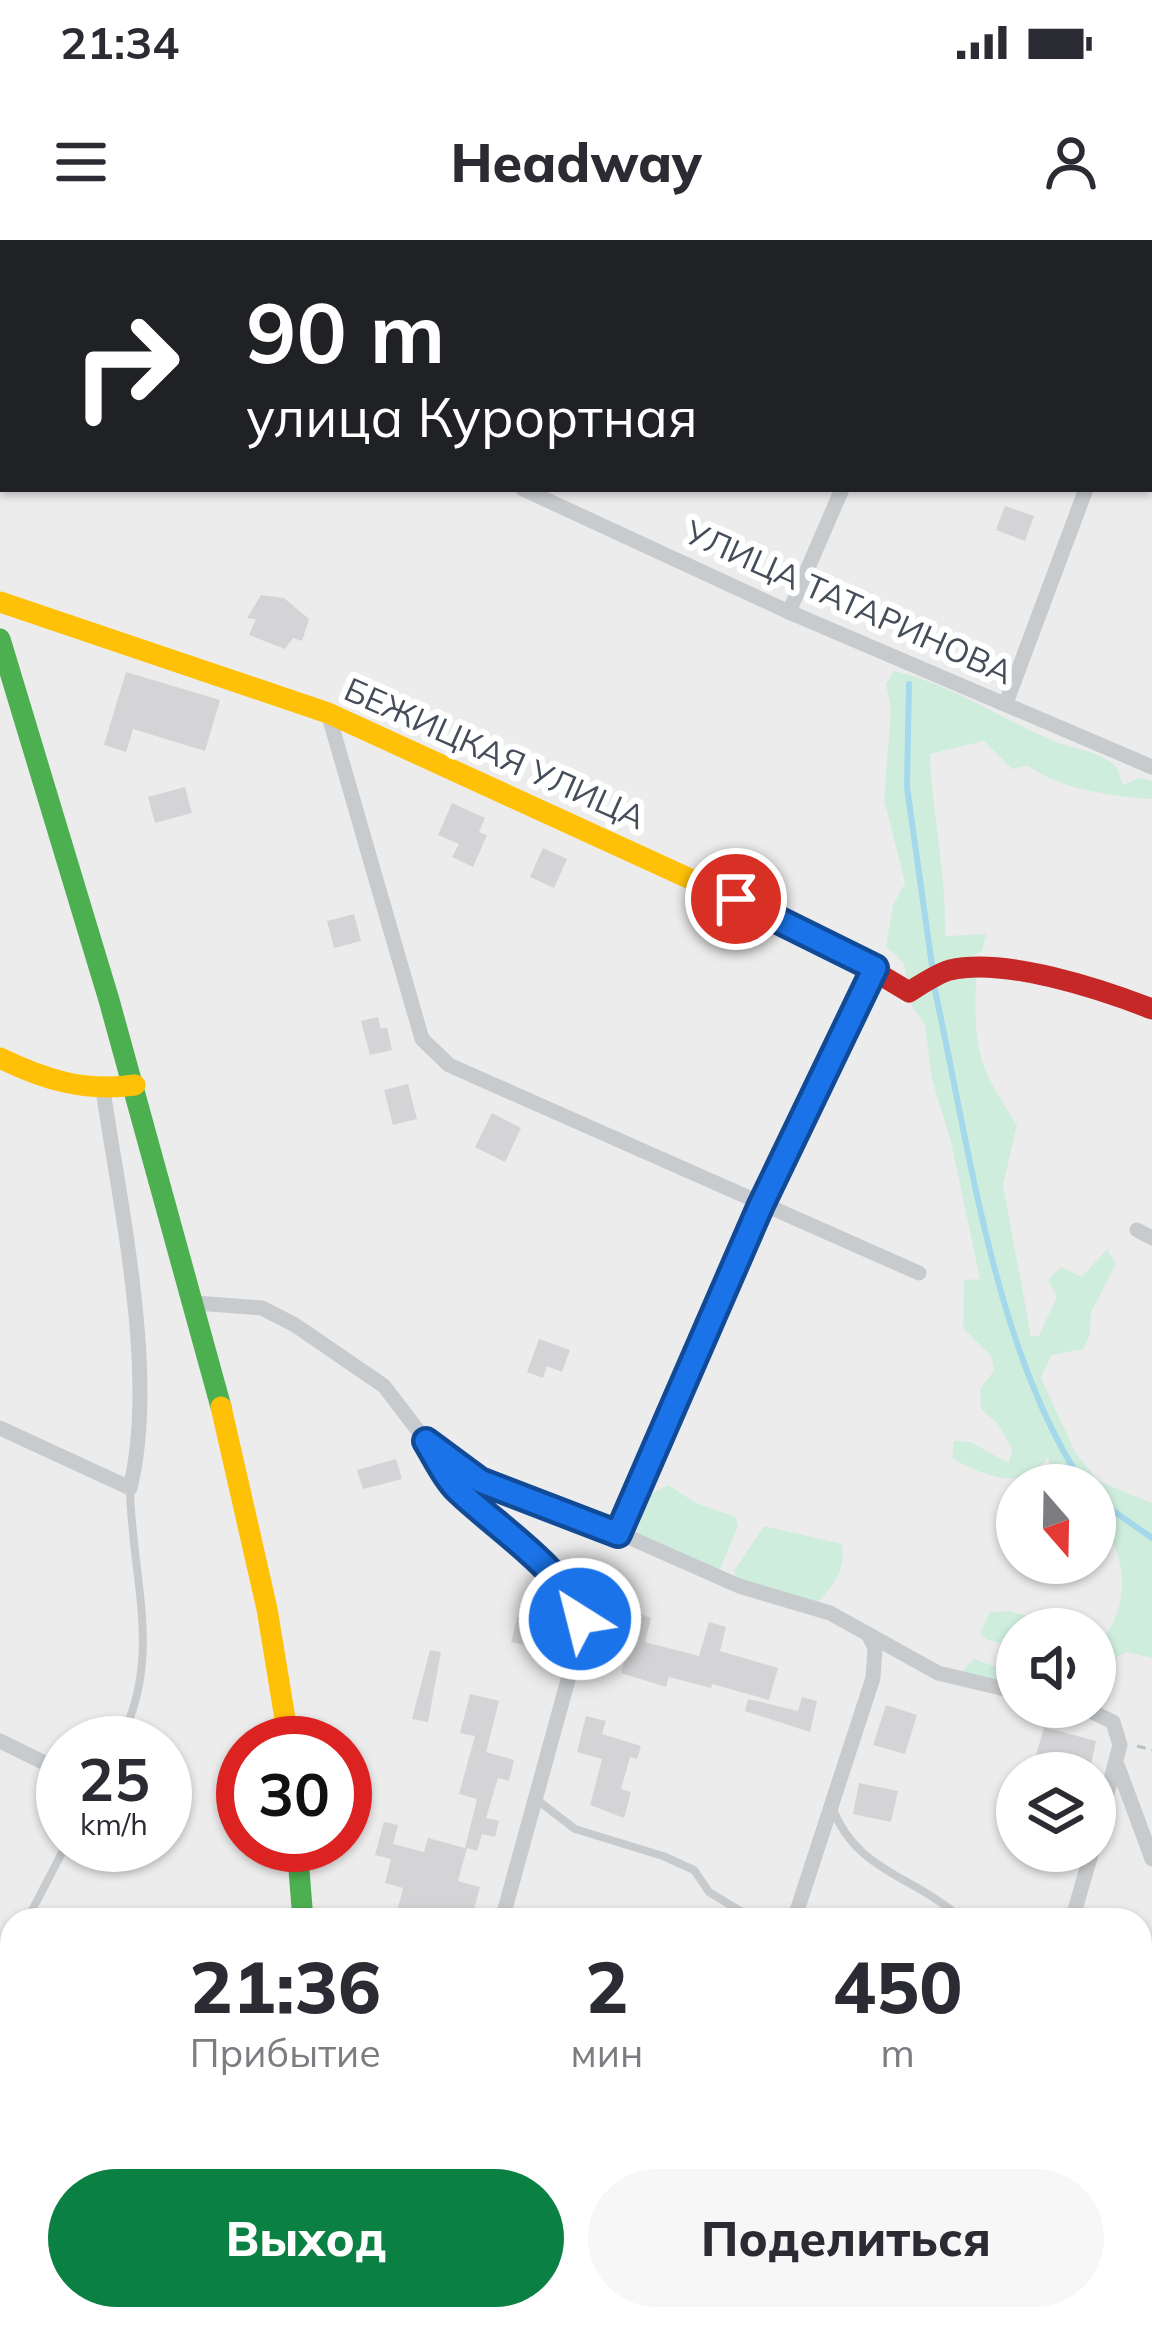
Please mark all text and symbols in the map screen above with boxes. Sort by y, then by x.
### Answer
text: 21:34 [60,14,179,70]
text: Headway [450,128,702,196]
icon: menu [48,129,114,195]
icon: person [1038,129,1104,195]
text: 90 m [246,279,445,384]
icon: right [48,288,204,444]
text: улица Курортная [246,383,698,451]
street label: УЛИЦА ТАТАРИНОВА [678,510,1019,692]
street label: БЕЖИЦКАЯ УЛИЦА [338,668,652,837]
pin [685,848,787,950]
icon: arrive [703,866,769,932]
north arrow [996,1464,1116,1584]
map controls [996,1464,1116,1872]
position arrow [517,1556,643,1682]
button: sound [996,1608,1116,1728]
speed limit sign: 30 [216,1716,372,1872]
text: 25 [78,1741,150,1816]
button: layers [996,1752,1116,1872]
text: km/h [80,1805,148,1843]
text: 21:36 [190,1941,381,2031]
text: 2 [585,1941,629,2031]
text: 450 [833,1941,962,2031]
text: Прибытие [190,2028,381,2077]
text: мин [571,2028,643,2077]
text: m [881,2028,915,2077]
button: Выход [48,2169,564,2307]
button: Поделиться [588,2169,1104,2307]

